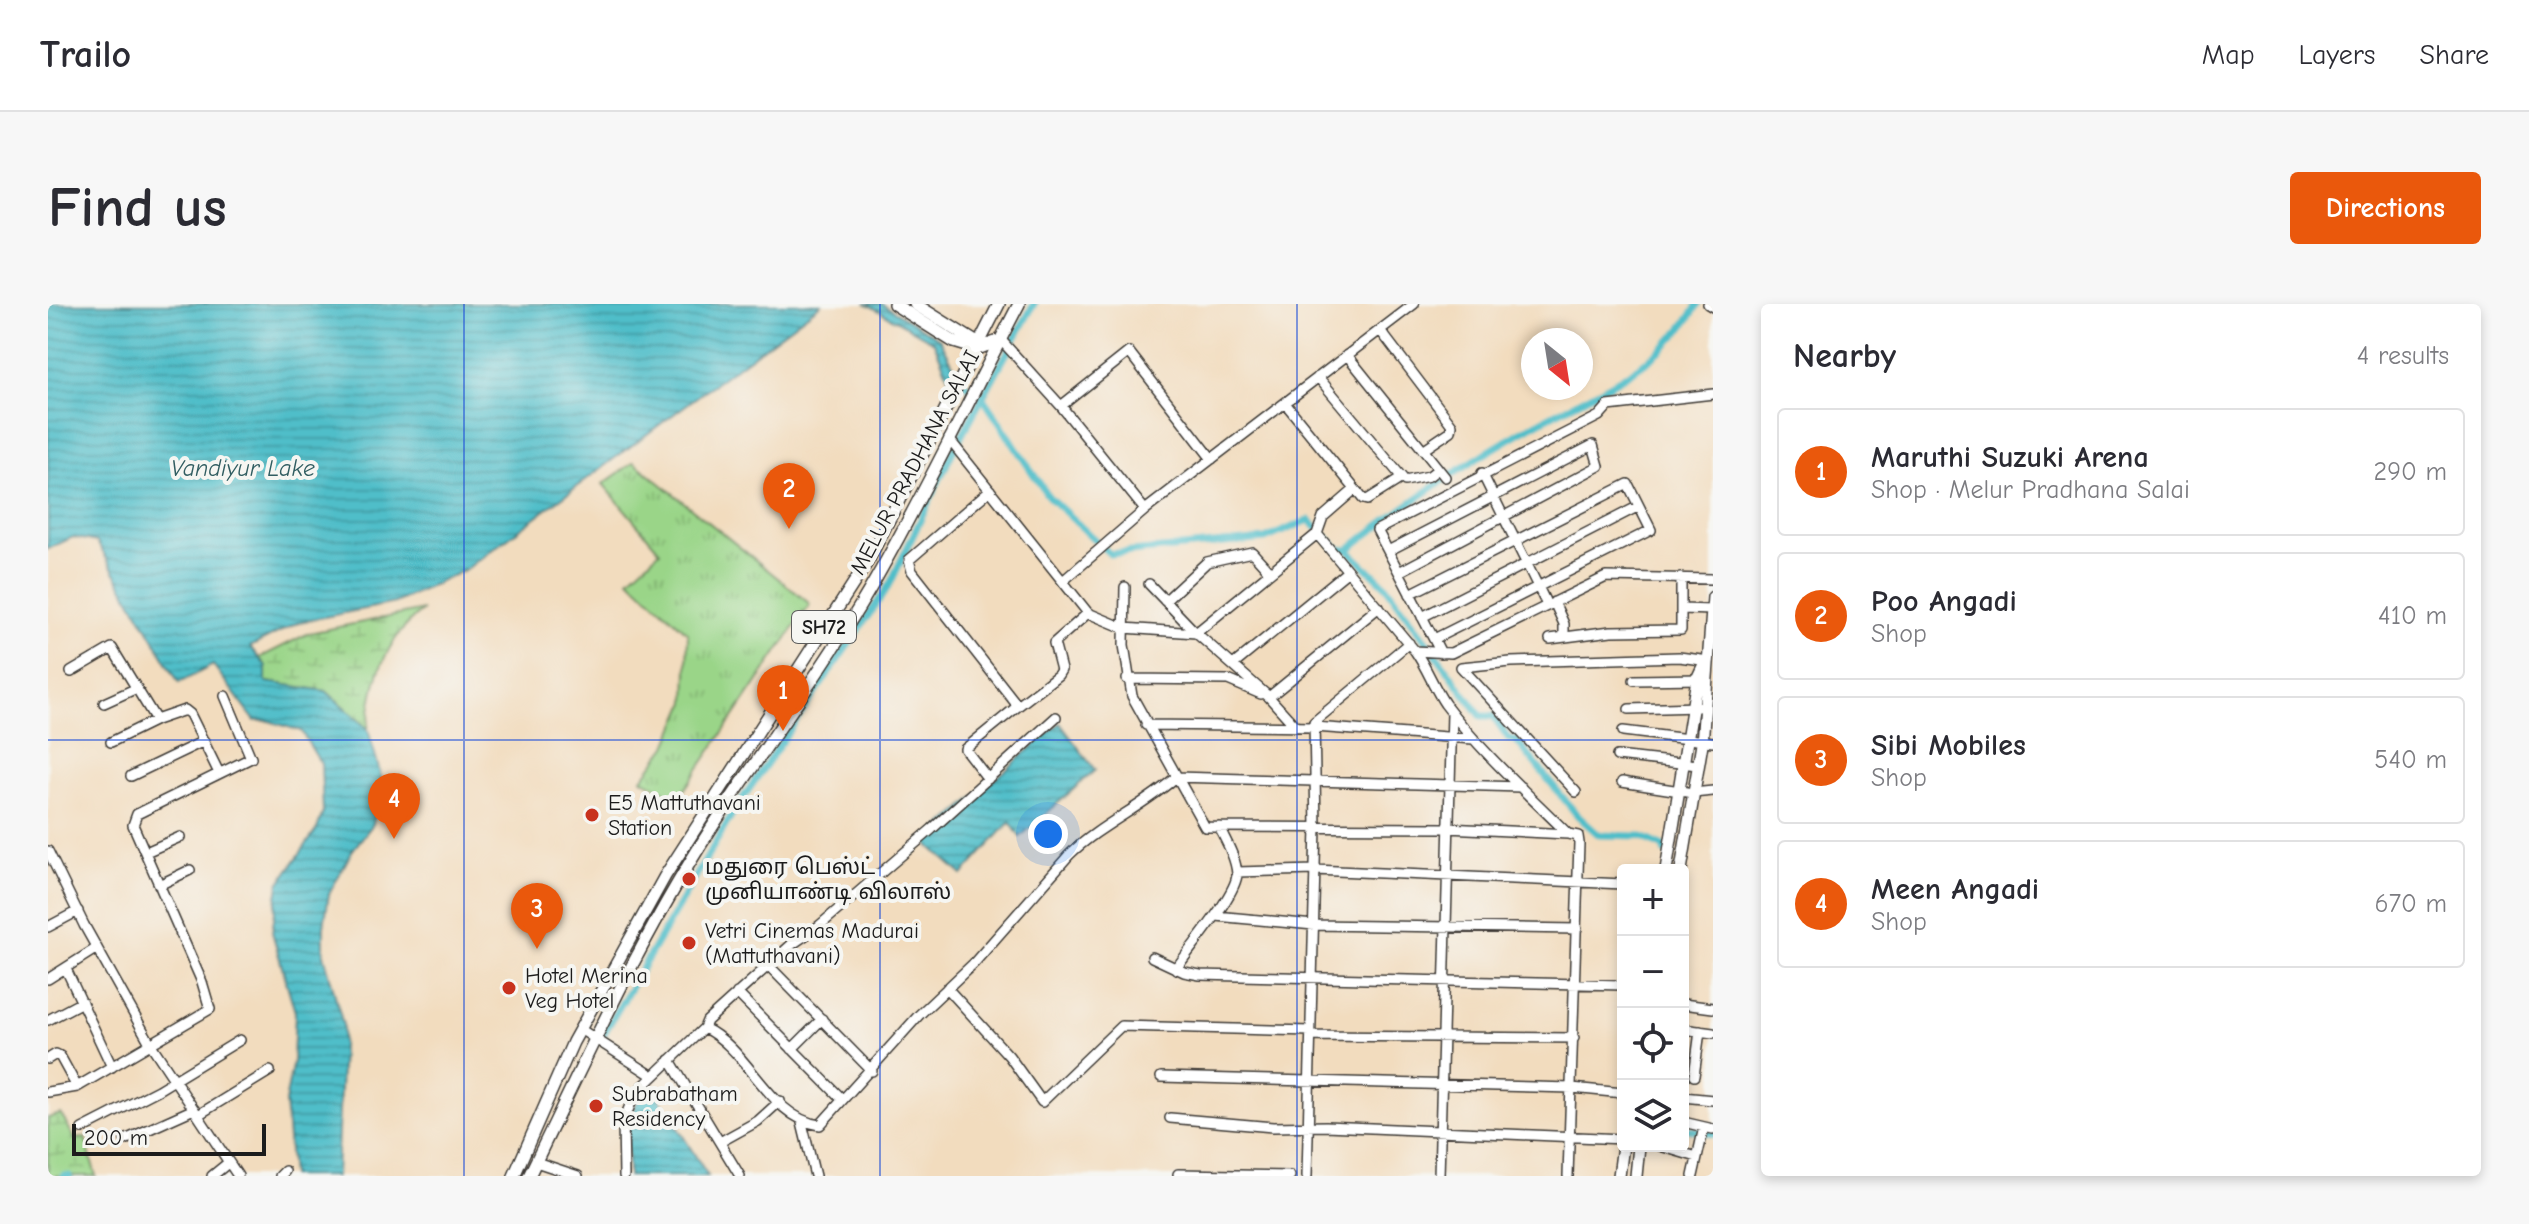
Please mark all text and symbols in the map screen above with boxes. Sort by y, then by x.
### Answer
text: Trailo [40,33,131,77]
text: Map [2202,39,2255,71]
text: Layers [2299,39,2375,71]
text: Share [2419,39,2489,71]
button: Directions [2290,172,2481,244]
text: Find us [48,176,227,240]
north arrow [1521,328,1593,400]
text: Nearby [1793,336,1896,376]
text: 4 results [2357,341,2449,371]
street label: MELUR PRADHANA SALAI [845,346,985,579]
text: Maruthi Suzuki Arena [1871,440,2149,475]
water label: Vandiyur Lake [171,454,315,482]
text: 1 [1816,457,1826,487]
text: 290 m [2374,457,2447,487]
pin: 2 [763,463,815,529]
text: Shop · Melur Pradhana Salai [1871,475,2190,505]
text: Poo Angadi [1871,584,2017,619]
text: 2 [1815,601,1827,631]
text: 410 m [2378,601,2447,631]
road number: SH72 [792,611,856,643]
text: Shop [1871,619,1927,649]
pin: 1 [757,665,809,731]
text: Sibi Mobiles [1871,728,2026,763]
text: 3 [1815,745,1827,775]
text: 540 m [2374,745,2447,775]
text: Shop [1871,763,1927,793]
pin: 4 [368,773,420,839]
place label: E5 Mattuthavani Station [608,790,761,841]
marker: E5 Mattuthavani Station [583,806,601,824]
your location [1028,814,1068,854]
place label: மதுரை பெஸ்ட் முனியாண்டி விலாஸ் [705,854,951,906]
map controls [1617,864,1689,1152]
button: + [1617,864,1689,936]
marker: மதுரை பெஸ்ட் முனியாண்டி விலாஸ் [680,870,698,888]
text: Meen Angadi [1871,872,2039,907]
pin: 3 [511,883,563,949]
text: 4 [1815,889,1827,919]
text: 670 m [2375,889,2447,919]
text: Shop [1871,907,1927,937]
place label: Vetri Cinemas Madurai (Mattuthavani) [705,918,919,969]
marker: Vetri Cinemas Madurai (Mattuthavani) [680,934,698,952]
button: − [1617,936,1689,1008]
place label: Hotel Merina Veg Hotel [525,963,648,1014]
marker: Hotel Merina Veg Hotel [500,979,518,997]
button: locate [1617,1008,1689,1080]
button: layers [1617,1080,1689,1152]
place label: Subrabatham Residency [612,1081,738,1132]
marker: Subrabatham Residency [587,1097,605,1115]
scale bar [72,1120,266,1156]
text: 200 m [84,1125,148,1151]

